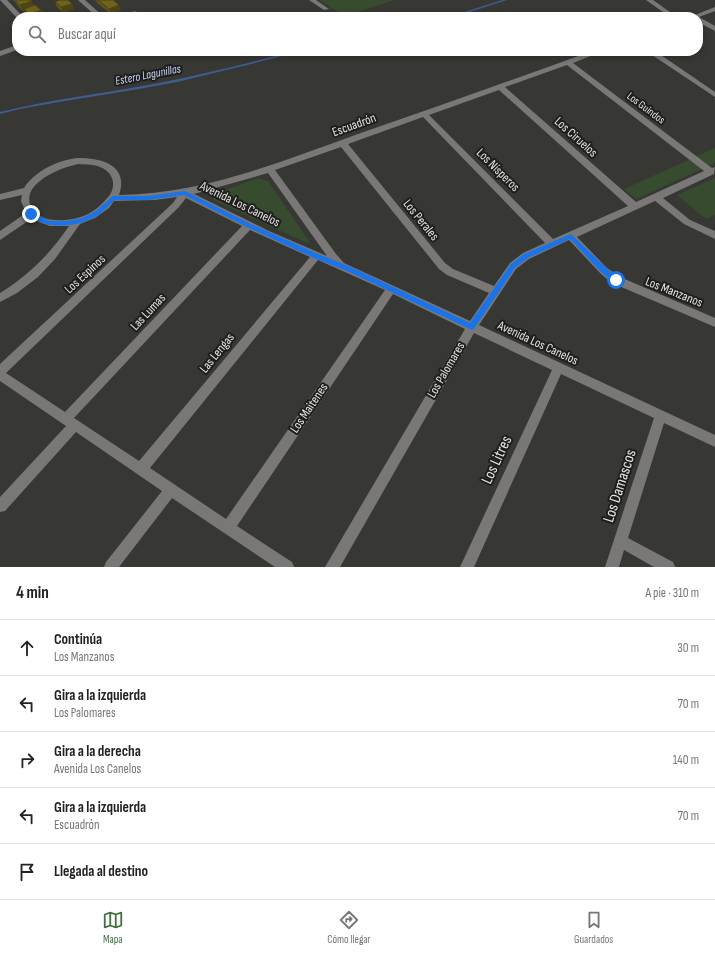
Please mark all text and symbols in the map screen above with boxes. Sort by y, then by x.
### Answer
search box [12,12,703,56]
icon: search [26,23,48,45]
text: Buscar aquí [58,25,116,44]
water label: Estero Lagunillas [114,61,183,89]
street label: Los Guindos [624,90,668,127]
street label: Escuadrón [330,110,378,140]
street label: Los Ciruelos [551,114,601,161]
street label: Los Nísperos [473,145,523,195]
street label: Avenida Los Canelos [196,177,283,230]
street label: Los Perales [400,196,443,244]
route end [22,205,40,223]
street label: Los Espinos [61,251,109,297]
route start [607,271,625,289]
street label: Los Manzanos [643,273,705,311]
street label: Las Lumas [127,290,169,334]
street label: Avenida Los Canelos [494,317,581,369]
street label: Las Lengas [196,330,238,376]
street label: Los Palomares [424,339,469,401]
street label: Los Maitenes [287,380,332,436]
street label: Los Litres [478,433,516,487]
street label: Los Damascos [599,447,641,525]
text: 4 min [16,583,49,603]
text: A pie · 310 m [645,585,699,601]
text: Continúa [54,630,102,649]
icon: ahead [16,637,38,659]
text: 30 m [677,640,699,656]
text: Los Manzanos [54,649,114,665]
text: Gira a la izquierda [54,686,146,705]
icon: left [16,693,38,715]
text: 70 m [678,696,699,712]
text: Los Palomares [54,705,116,721]
text: Gira a la derecha [54,742,141,761]
icon: right [16,749,38,771]
text: 140 m [673,752,699,768]
text: Avenida Los Canelos [54,761,141,777]
text: Gira a la izquierda [54,798,146,817]
icon: left [16,805,38,827]
text: 70 m [678,808,699,824]
text: Escuadrón [54,817,100,833]
icon: arrive [16,861,38,883]
text: Llegada al destino [54,862,148,881]
tab: Mapa [102,909,124,946]
tab: Cómo llegar [327,909,371,946]
tab: Guardados [574,909,613,946]

